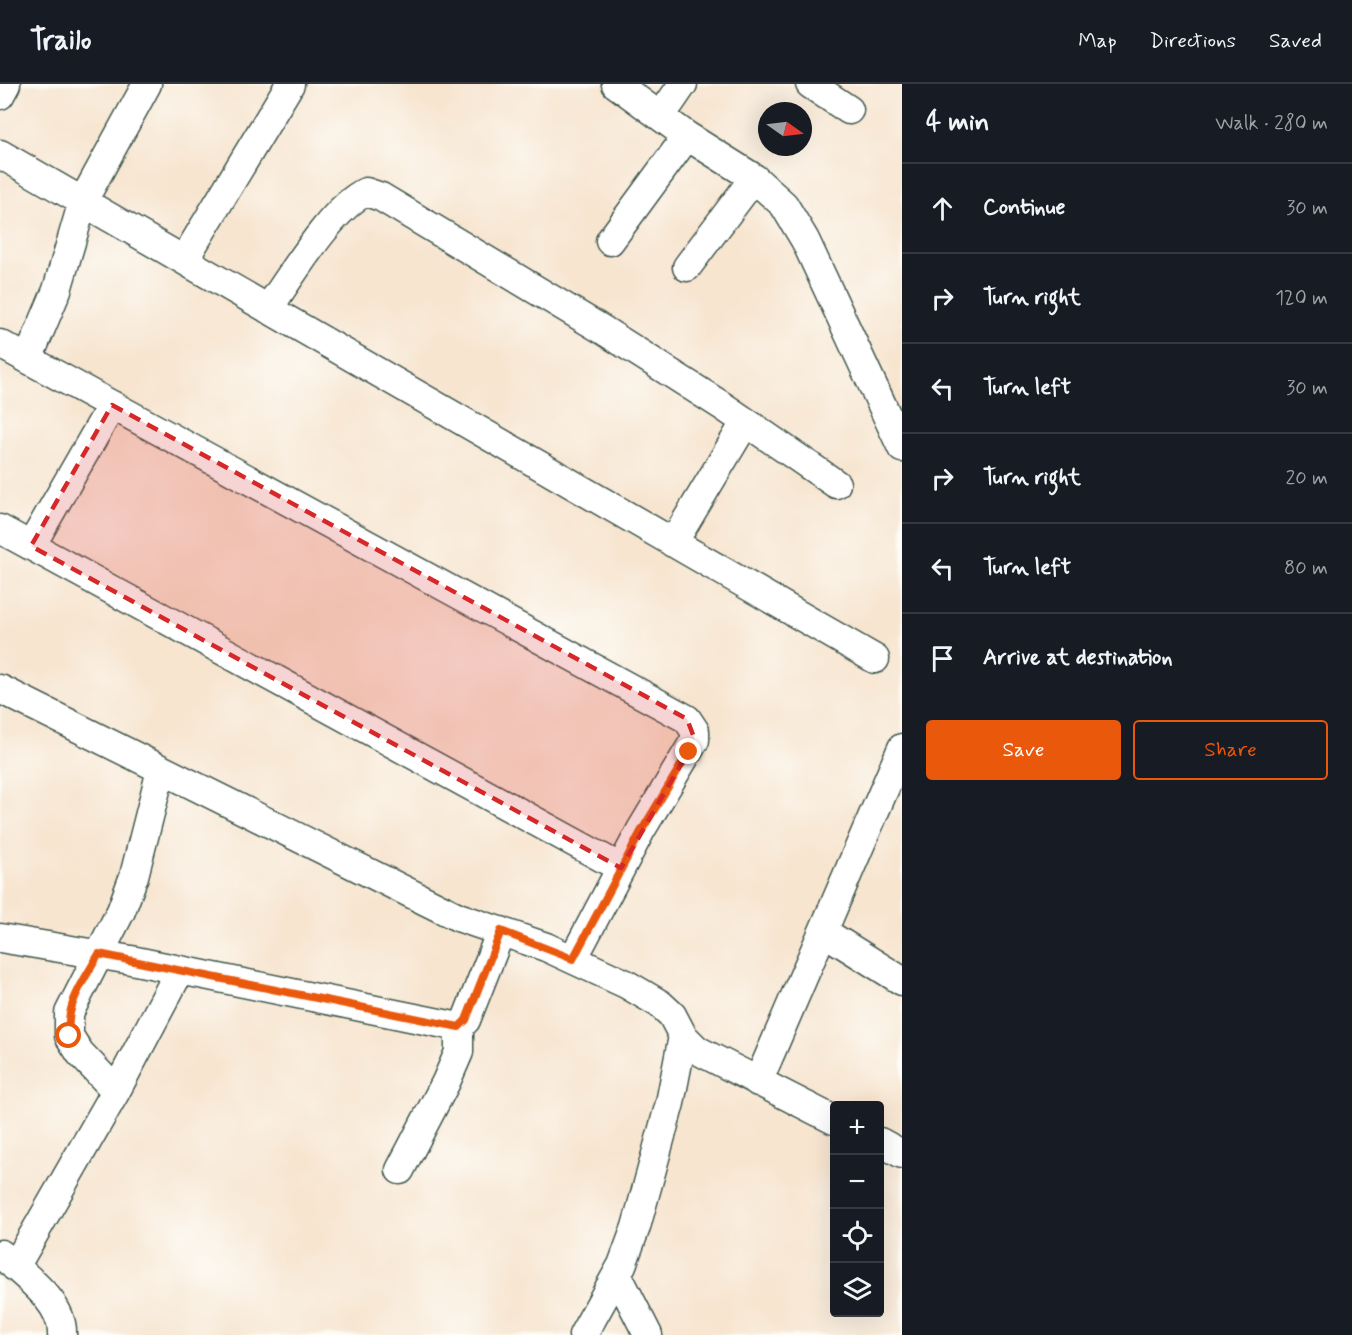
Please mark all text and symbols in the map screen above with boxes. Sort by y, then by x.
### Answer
text: Trailo [30,23,91,60]
text: Map [1078,27,1117,55]
text: Directions [1150,27,1236,55]
text: Saved [1269,27,1322,55]
north arrow [758,102,812,156]
text: 4 min [926,106,989,140]
text: Walk · 280 m [1215,110,1328,137]
icon: ahead [926,192,959,225]
text: Continue [983,194,1065,222]
text: 30 m [1286,195,1328,222]
icon: right [926,282,959,315]
text: Turn right [983,284,1081,312]
text: 120 m [1275,285,1328,312]
icon: left [926,372,959,405]
text: Turn left [983,374,1071,402]
text: 30 m [1286,375,1328,402]
icon: right [926,462,959,495]
text: Turn right [983,464,1081,492]
text: 20 m [1285,465,1328,492]
icon: left [926,552,959,585]
text: Turn left [983,554,1071,582]
text: 80 m [1284,555,1328,582]
icon: arrive [926,642,959,675]
text: Arrive at destination [983,644,1173,672]
button: Save [926,720,1121,780]
button: Share [1133,720,1328,780]
route end [675,738,701,764]
route start [55,1022,81,1048]
map controls [830,1101,884,1317]
button: + [830,1101,884,1155]
button: − [830,1155,884,1209]
button: locate [830,1209,884,1263]
button: layers [830,1263,884,1317]

